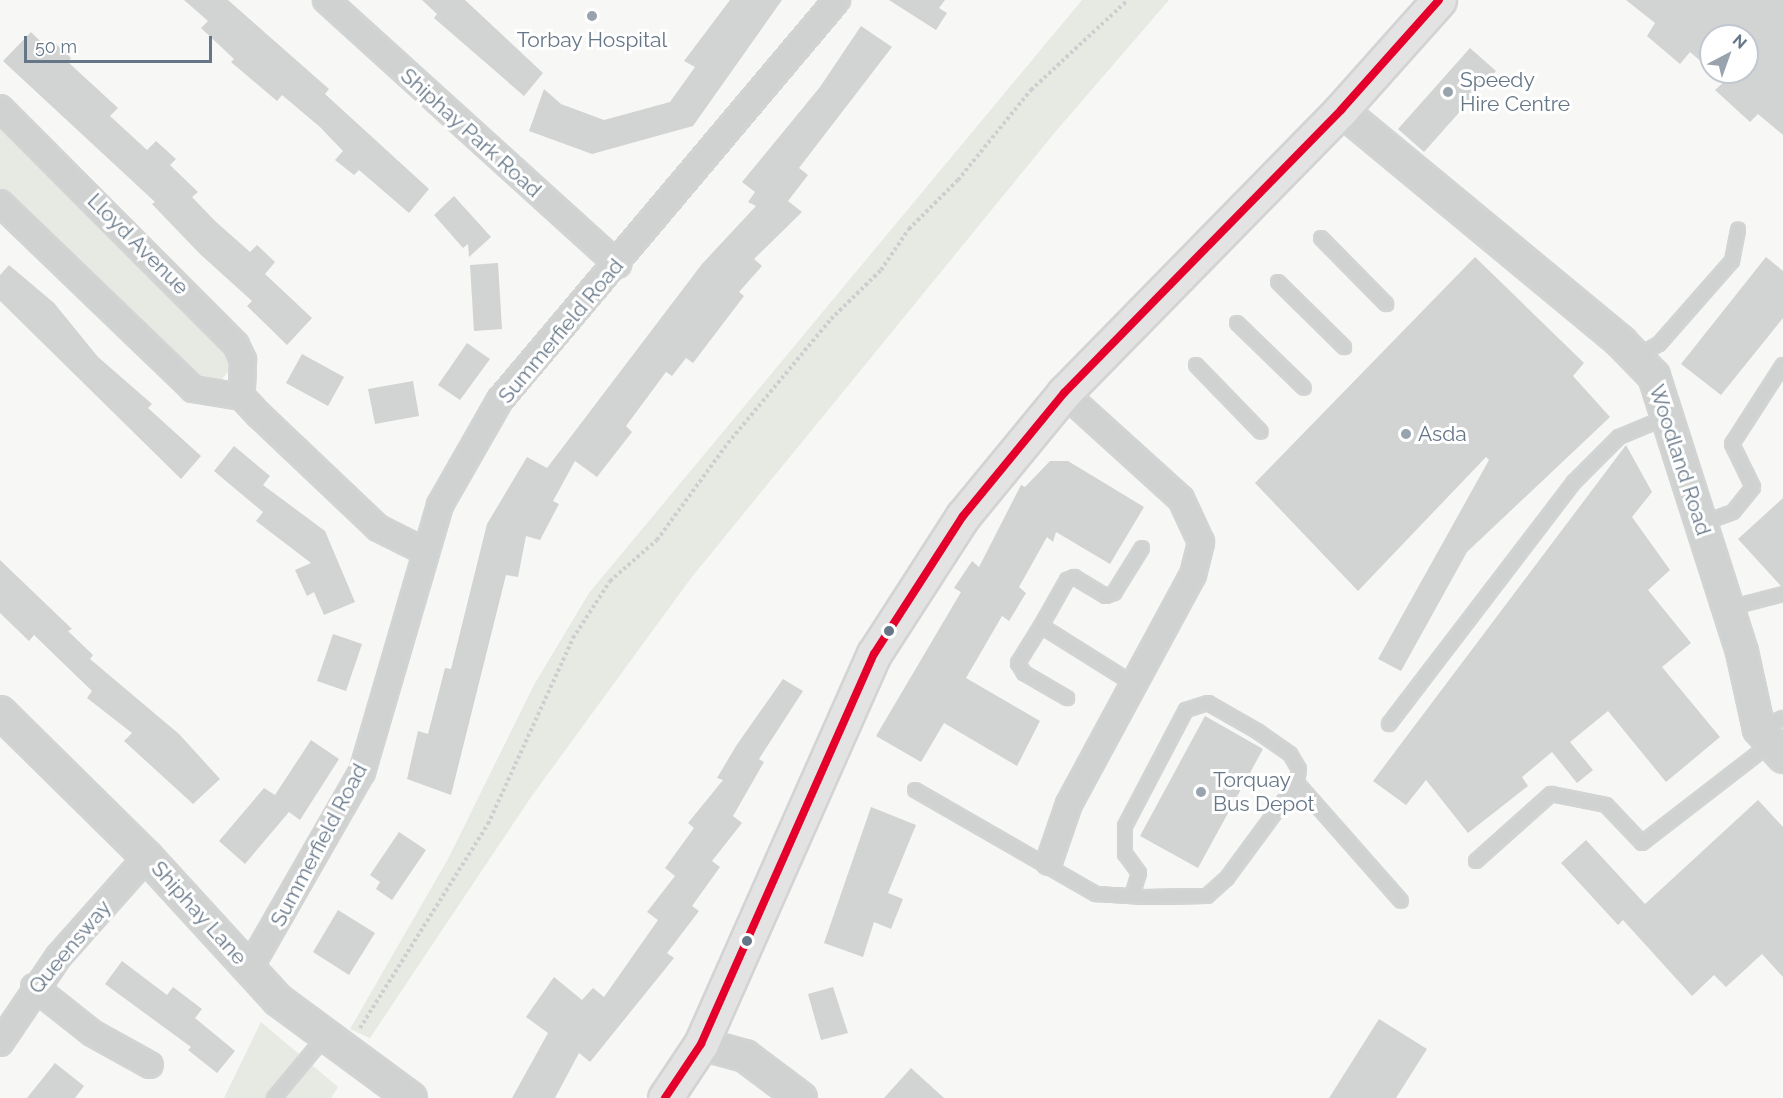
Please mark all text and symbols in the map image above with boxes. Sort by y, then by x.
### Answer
marker: Torbay Hospital [583,7,601,25]
scale bar [27,24,214,62]
north arrow [1699,24,1759,84]
place label: Torbay Hospital [517,27,667,53]
text: N [1729,30,1751,53]
text: 50 m [35,36,77,57]
street label: Shiphay Park Road [395,63,547,203]
place label: Speedy Hire Centre [1460,67,1570,117]
marker: Speedy Hire Centre [1441,85,1455,99]
street label: Lloyd Avenue [82,188,194,300]
street label: Summerfield Road [493,254,629,408]
street label: Woodland Road [1644,382,1716,538]
place label: Asda [1418,421,1467,447]
marker: Asda [1399,427,1413,441]
unlabelled marker [883,625,895,637]
street label: Summerfield Road [265,759,373,931]
place label: Torquay Bus Depot [1213,767,1315,817]
marker: Torquay Bus Depot [1194,785,1208,799]
street label: Shiphay Lane [146,856,252,970]
street label: Queensway [24,895,116,999]
unlabelled marker [741,935,753,947]

